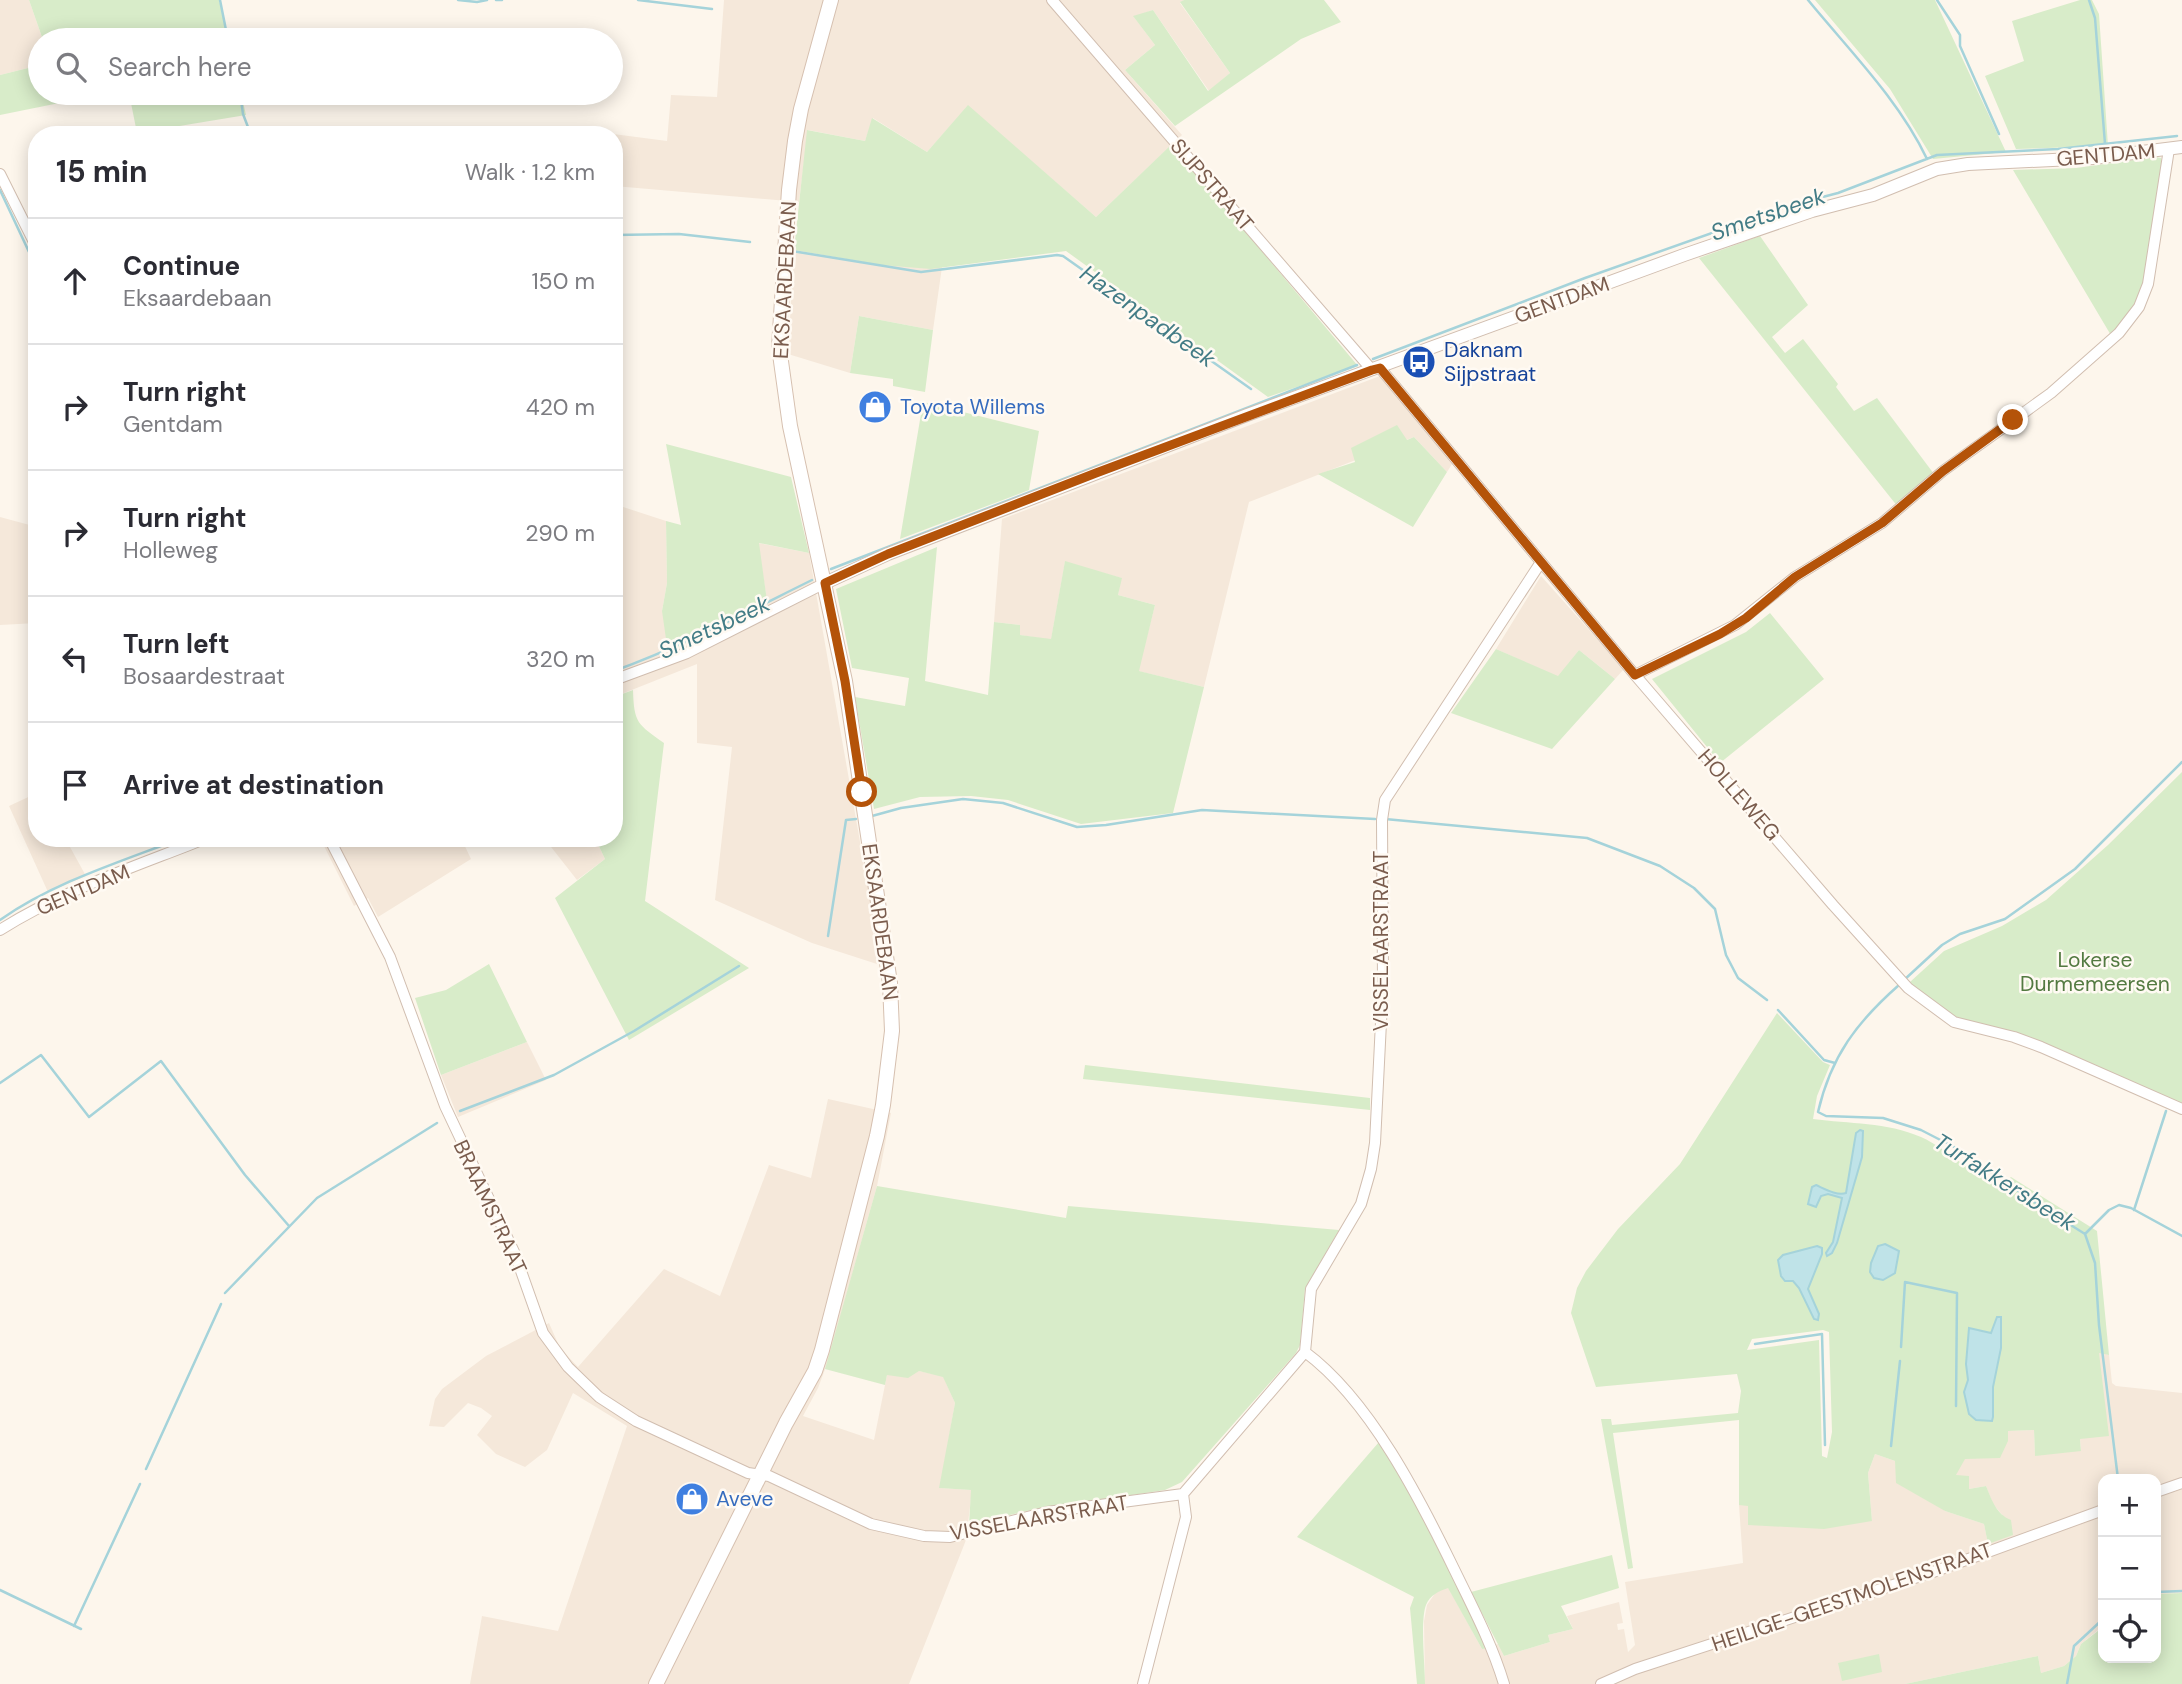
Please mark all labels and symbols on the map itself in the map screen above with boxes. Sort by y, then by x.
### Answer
street label: SIJPSTRAAT [1164,133,1260,237]
street label: GENTDAM [2055,137,2157,173]
water label: Smetsbeek [1707,180,1830,248]
street label: EKSAARDEBAAN [767,200,803,360]
water label: Hazenpadbeek [1074,258,1222,374]
street label: GENTDAM [1511,270,1613,330]
place label: Daknam Sijpstraat [1444,336,1536,388]
bus stop icon: Daknam Sijpstraat [1400,343,1438,381]
shop icon: Toyota Willems [856,388,894,426]
place label: Toyota Willems [900,393,1045,421]
route end [1997,404,2028,435]
water label: Smetsbeek [653,588,775,666]
street label: HOLLEWEG [1691,743,1787,847]
route start [846,776,877,807]
street label: EKSAARDEBAAN [855,842,905,1002]
street label: VISSELAARSTRAAT [1367,850,1395,1031]
street label: GENTDAM [32,858,134,922]
park label: Lokerse Durmemeersen [2020,946,2170,998]
water label: Turfakkersbeek [1928,1126,2082,1238]
street label: BRAAMSTRAAT [447,1135,533,1279]
shop icon: Aveve [673,1480,711,1518]
place label: Aveve [716,1485,773,1513]
street label: VISSELAARSTRAAT [948,1488,1131,1547]
street label: HEILIGE-GEESTMOLENSTRAAT [1708,1536,1996,1658]

